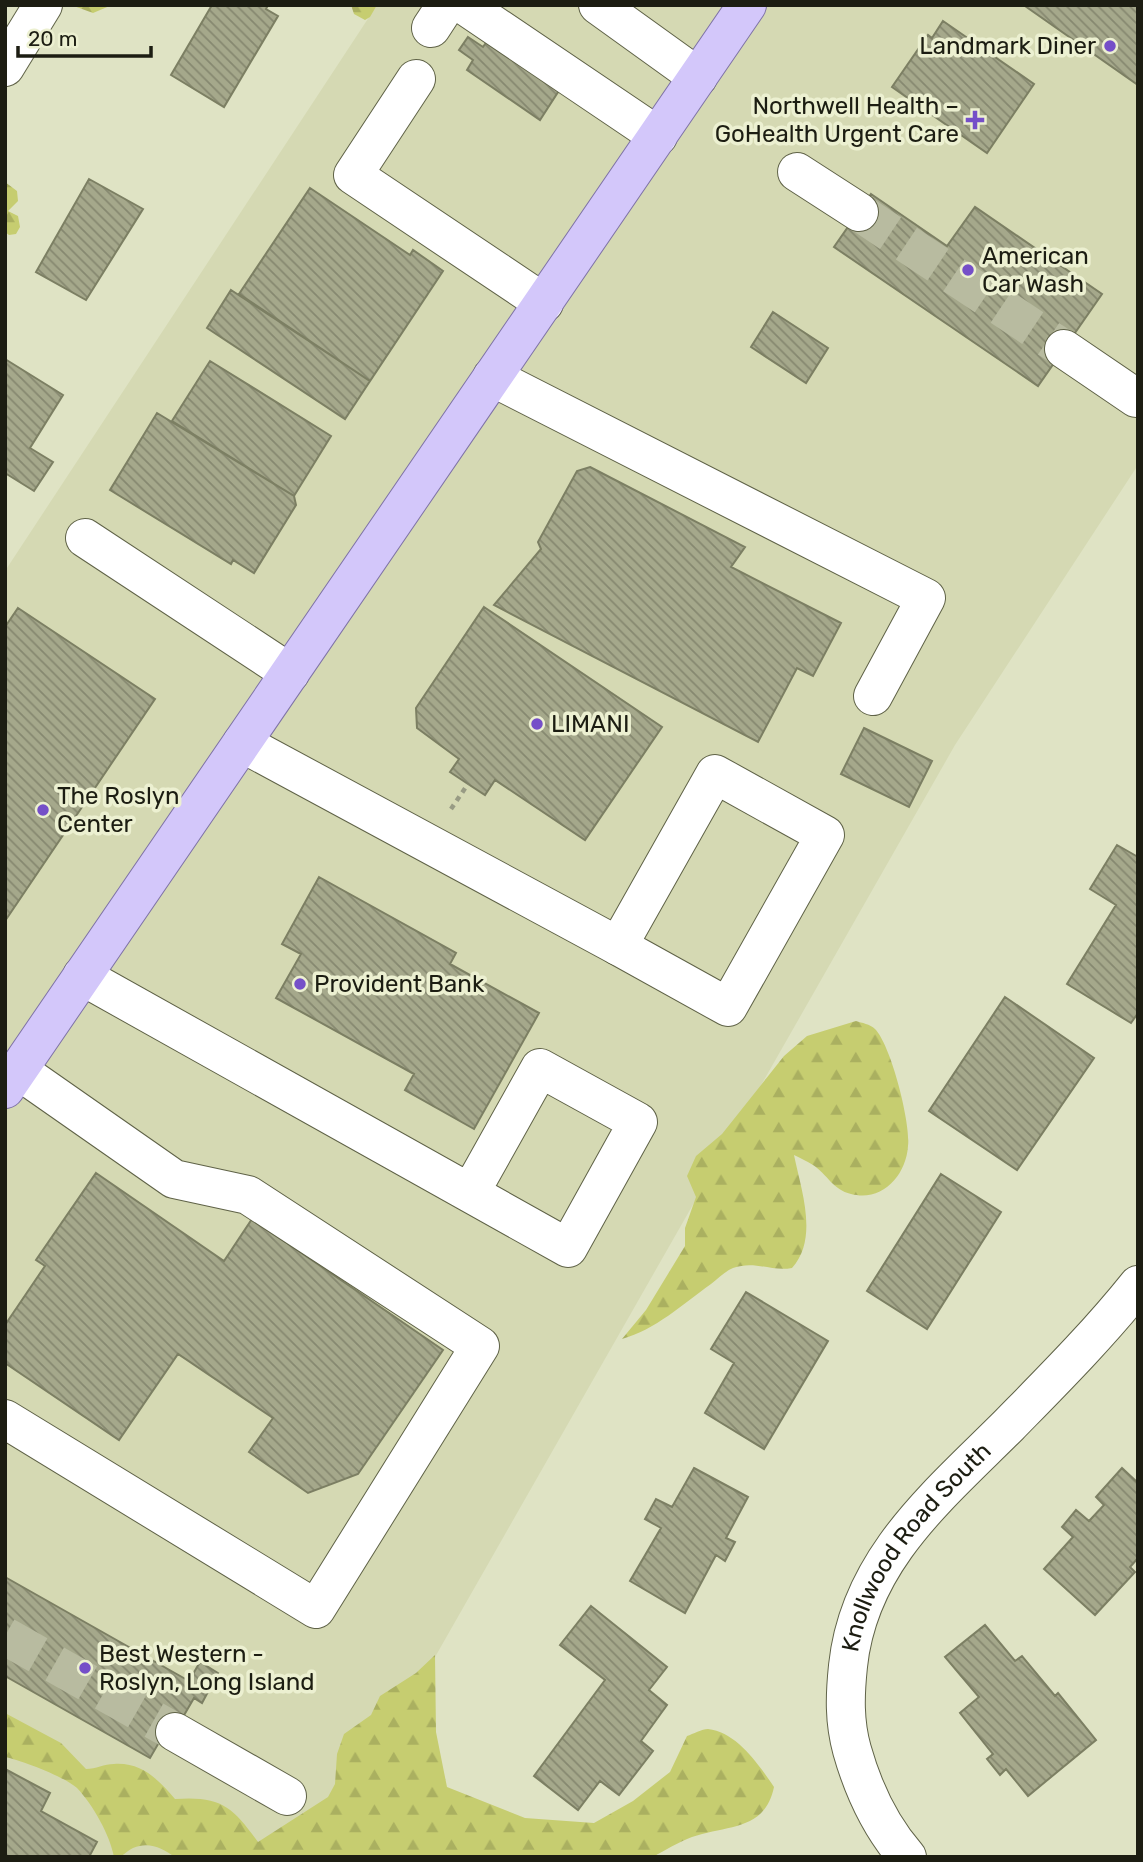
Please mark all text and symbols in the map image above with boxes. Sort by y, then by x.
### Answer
scale bar [18,14,150,58]
text: 20 m [28,26,77,51]
place label: Landmark Diner [919,32,1096,60]
marker: Landmark Diner [1102,38,1118,54]
place label: Northwell Health – GoHealth Urgent Care [715,92,959,148]
marker: Northwell Health – GoHealth Urgent Care [965,110,985,130]
place label: American Car Wash [982,242,1089,298]
marker: American Car Wash [960,262,976,278]
place label: LIMANI [551,710,629,738]
marker: LIMANI [529,716,545,732]
place label: The Roslyn Center [57,782,180,838]
marker: The Roslyn Center [35,802,51,818]
place label: Provident Bank [314,970,485,998]
marker: Provident Bank [292,976,308,992]
street label: Knollwood Road South [836,1437,997,1654]
place label: Best Western - Roslyn, Long Island [99,1640,315,1696]
marker: Best Western - Roslyn, Long Island [77,1660,93,1676]

